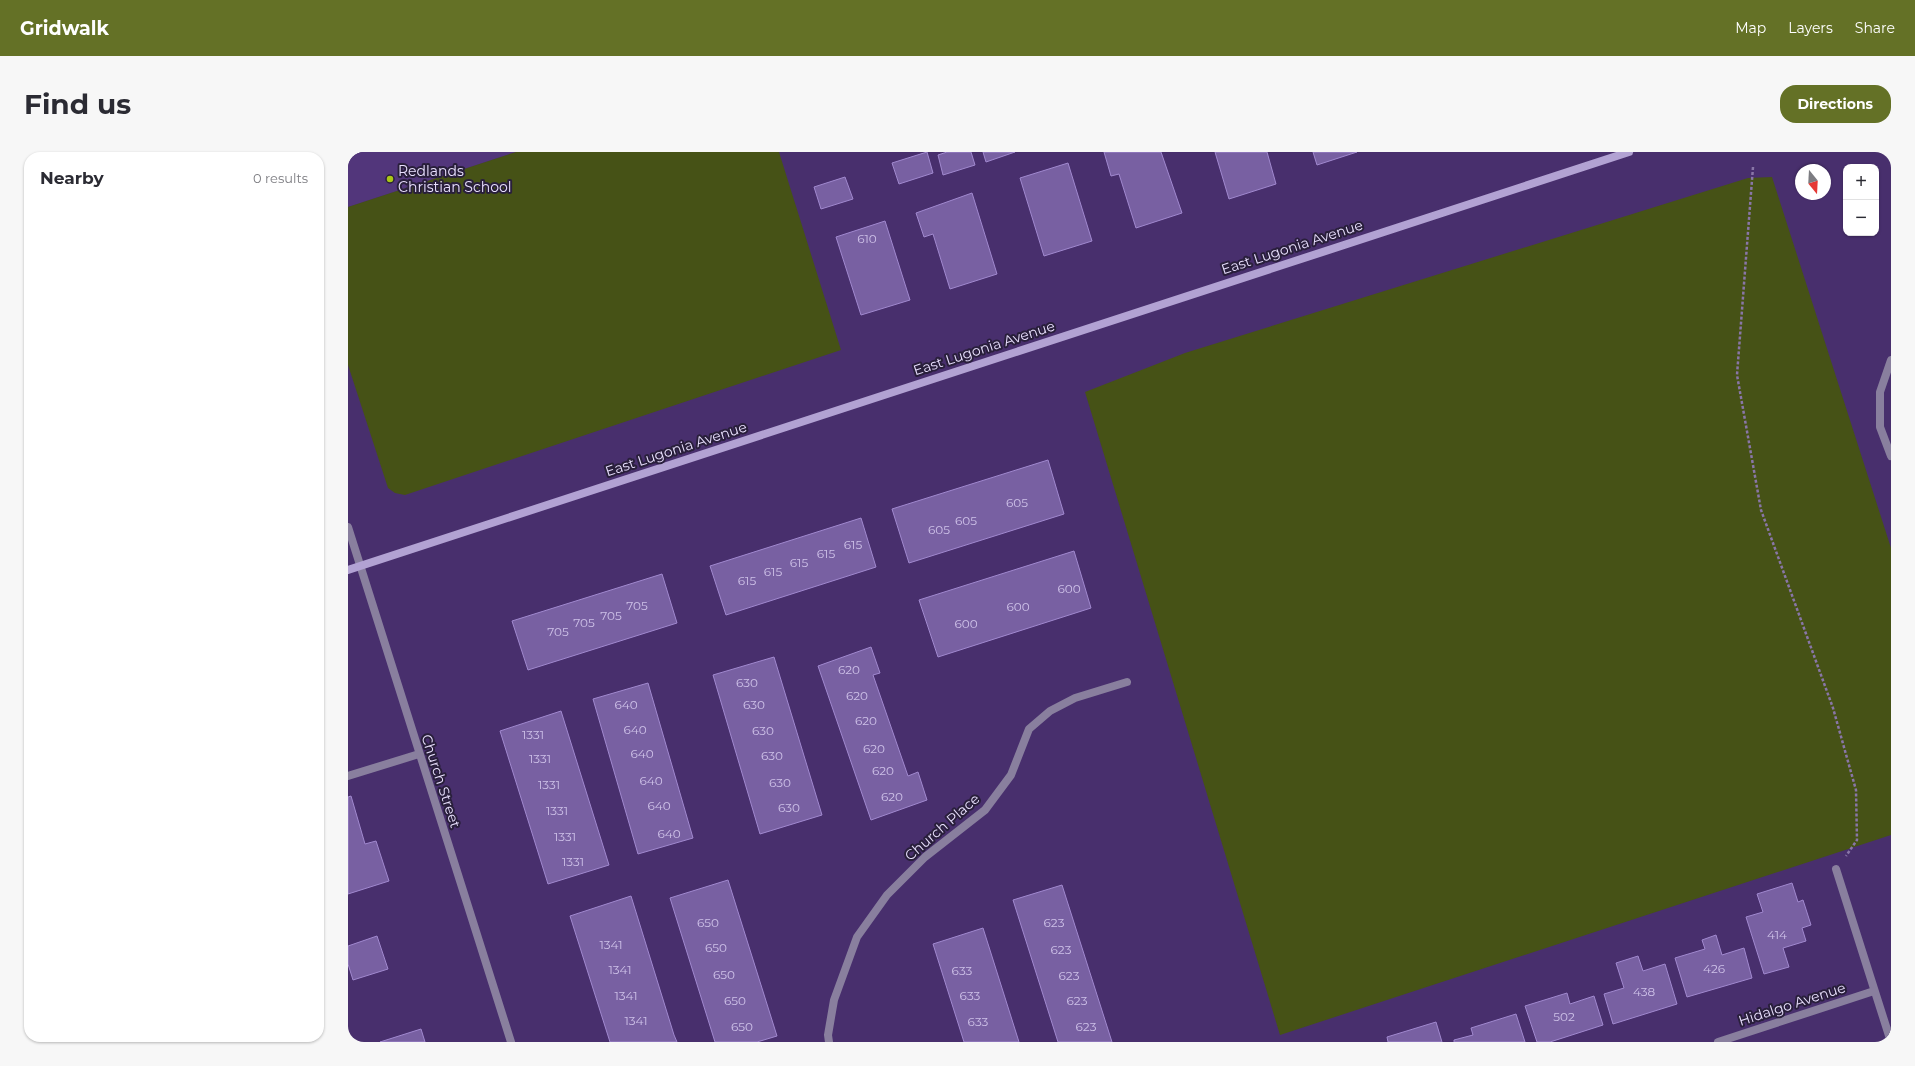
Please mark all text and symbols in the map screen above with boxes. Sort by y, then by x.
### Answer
text: Gridwalk [20,17,109,40]
text: Map [1735,19,1766,37]
text: Layers [1788,19,1833,37]
text: Share [1855,19,1895,37]
button: Directions [1780,85,1891,123]
text: Find us [24,87,131,121]
place label: Redlands Christian School [398,162,512,196]
north arrow [1795,164,1831,200]
map controls [1843,164,1879,236]
button: + [1843,164,1879,200]
text: Nearby [40,168,104,188]
text: 0 results [253,170,308,186]
marker: Redlands Christian School [385,174,395,184]
button: − [1843,200,1879,236]
street label: East Lugonia Avenue [1219,216,1365,278]
house number: 610 [857,231,877,246]
street label: East Lugonia Avenue [911,317,1057,379]
street label: East Lugonia Avenue [603,418,749,480]
house number: 605 [1006,495,1028,510]
house number: 605 [955,513,977,528]
house number: 605 [928,522,950,537]
house number: 615 [844,537,862,552]
house number: 615 [817,546,835,561]
house number: 615 [790,555,808,570]
house number: 615 [764,564,782,579]
house number: 615 [738,573,756,588]
house number: 600 [1057,581,1081,596]
house number: 705 [626,598,648,613]
house number: 600 [1006,599,1030,614]
house number: 705 [600,608,622,623]
house number: 705 [573,615,595,630]
house number: 600 [954,616,978,631]
house number: 705 [547,624,569,639]
house number: 620 [838,662,860,677]
house number: 630 [736,675,758,690]
house number: 620 [846,688,868,703]
house number: 640 [614,697,638,712]
house number: 630 [743,697,765,712]
house number: 620 [855,713,877,728]
house number: 640 [623,722,647,737]
house number: 630 [752,723,774,738]
house number: 1331 [522,727,544,742]
street label: Church Street [417,732,465,830]
house number: 620 [863,741,885,756]
house number: 640 [630,746,654,761]
house number: 630 [761,748,783,763]
house number: 1331 [529,751,551,766]
house number: 620 [872,763,894,778]
house number: 640 [639,773,663,788]
house number: 630 [769,775,791,790]
house number: 1331 [538,777,560,792]
house number: 620 [881,789,903,804]
street label: Church Place [901,790,983,864]
house number: 640 [647,798,671,813]
house number: 630 [778,800,800,815]
house number: 1331 [546,803,568,818]
house number: 640 [657,826,681,841]
house number: 1331 [554,829,576,844]
house number: 1331 [562,854,584,869]
house number: 650 [697,915,719,930]
house number: 623 [1044,915,1065,930]
house number: 414 [1767,927,1787,942]
house number: 1341 [599,937,623,952]
house number: 650 [705,940,727,955]
house number: 623 [1051,942,1072,957]
house number: 426 [1703,961,1725,976]
house number: 1341 [608,962,632,977]
house number: 633 [952,963,973,978]
house number: 650 [713,967,735,982]
house number: 623 [1059,968,1080,983]
street label: Hidalgo Avenue [1736,978,1848,1030]
house number: 438 [1633,984,1655,999]
house number: 1341 [614,988,638,1003]
house number: 633 [960,988,981,1003]
house number: 650 [724,993,746,1008]
house number: 623 [1067,993,1088,1008]
house number: 502 [1553,1009,1575,1024]
house number: 1341 [624,1013,648,1028]
house number: 633 [968,1014,989,1029]
house number: 650 [731,1019,753,1034]
house number: 623 [1076,1019,1097,1034]

